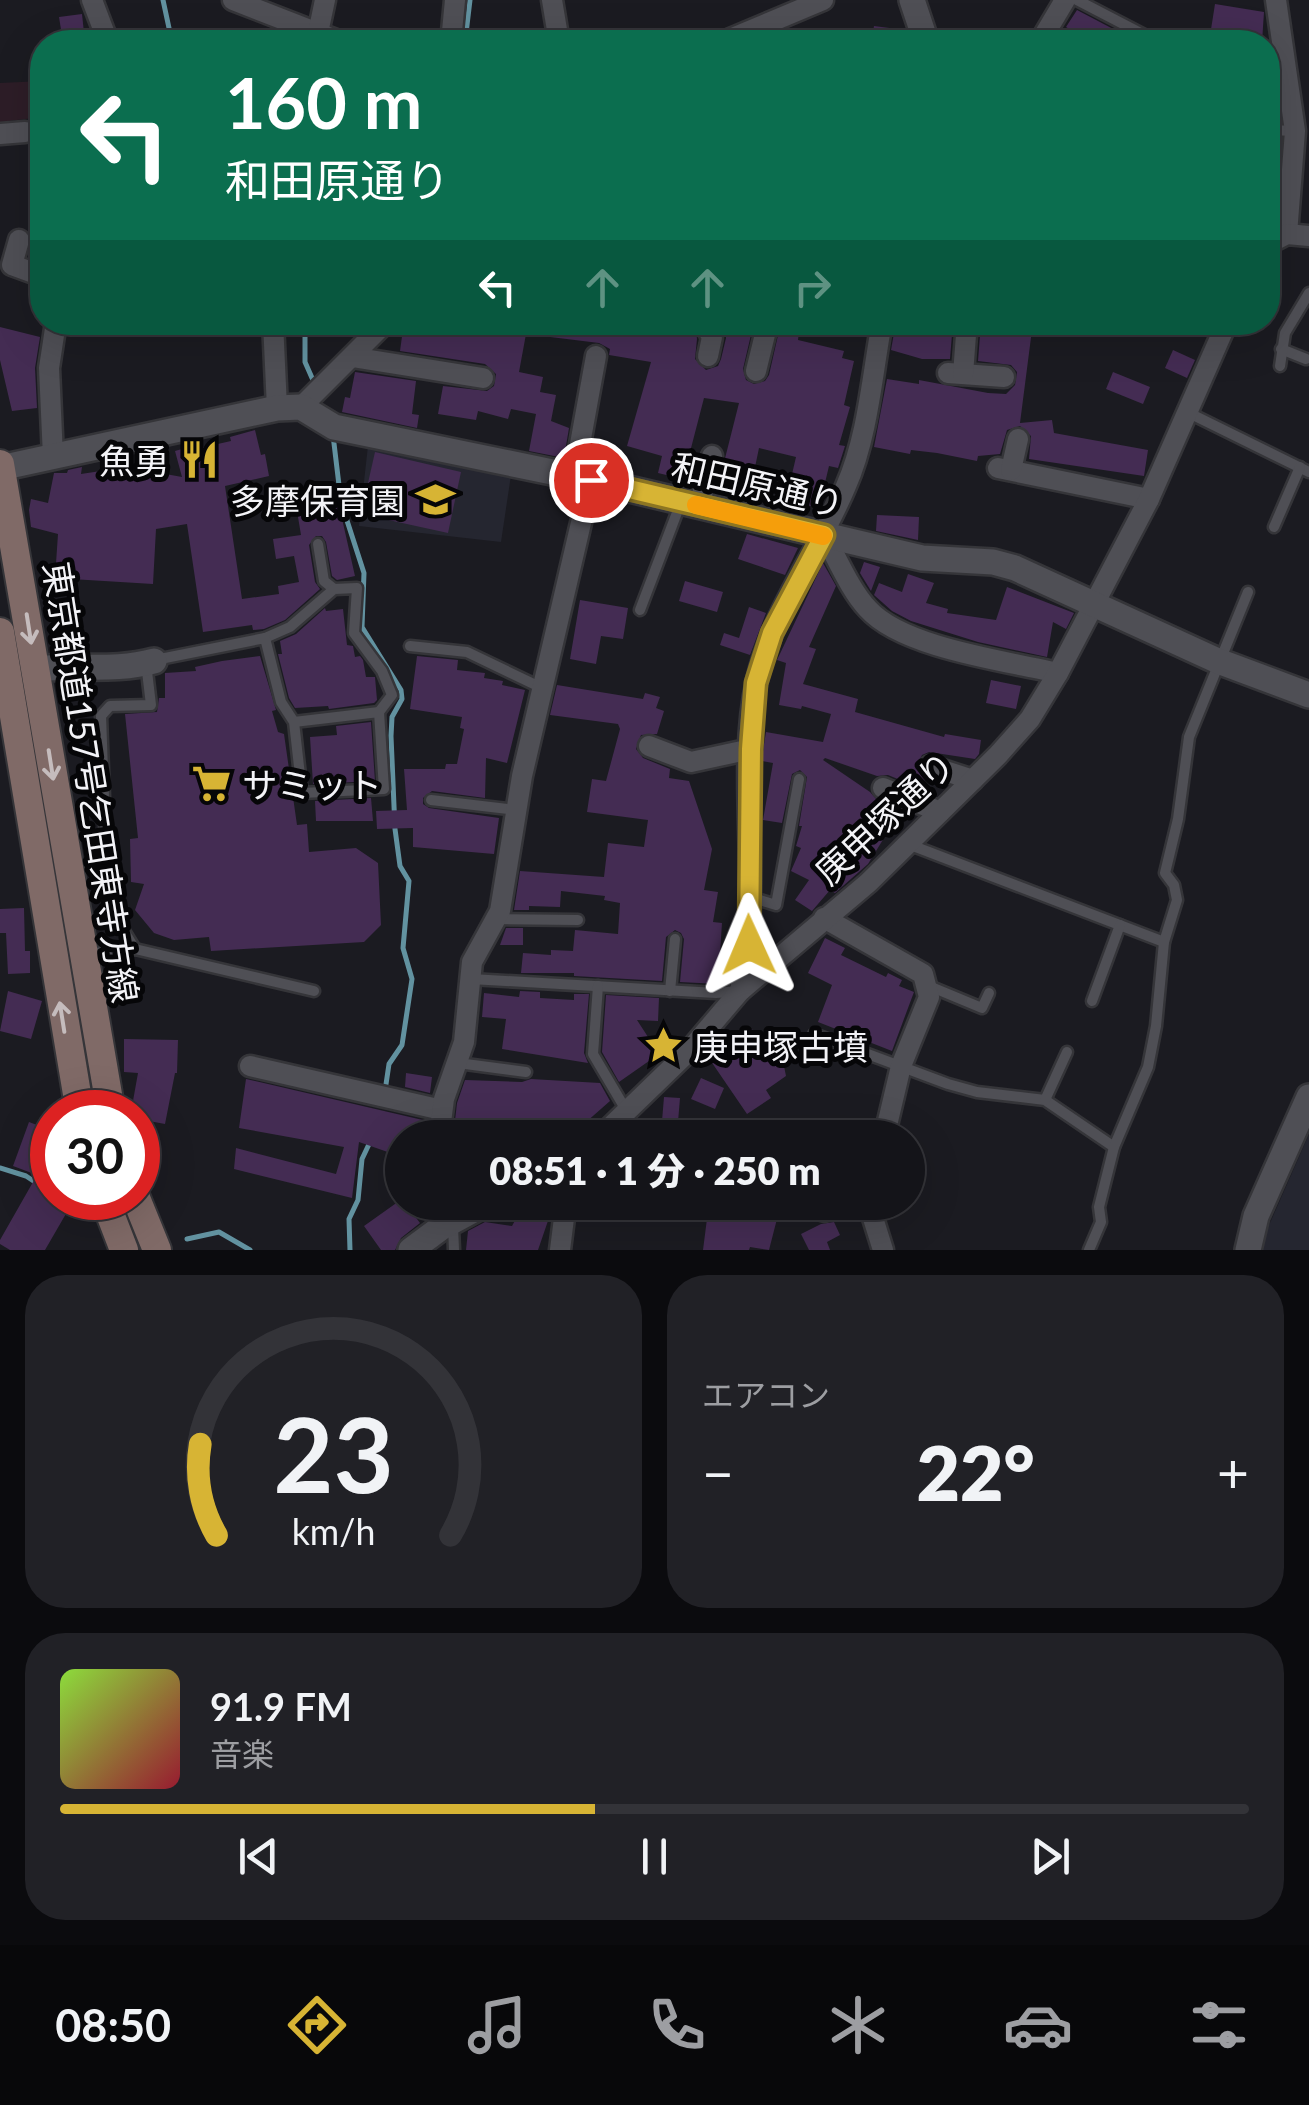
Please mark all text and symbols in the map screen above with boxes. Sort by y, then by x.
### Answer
text: 160 m [225,60,422,144]
icon: left [60,70,190,200]
text: 和田原通り [225,153,450,207]
icon: left [470,260,525,315]
icon: ahead [575,260,630,315]
icon: ahead [680,260,735,315]
icon: right [785,260,840,315]
pin [549,438,634,523]
place label: 魚勇 [99,439,169,481]
restaurant icon: 魚勇 [178,439,220,481]
street label: 和田原通り [668,444,848,524]
icon: arrive [564,453,619,508]
place label: 多摩保育園 [230,479,405,521]
school or university icon: 多摩保育園 [414,479,456,521]
street label: 東京都道157号乞田東寺方線 [36,559,148,1005]
one-way arrow [20,613,39,645]
street label: 庚申塚通り [806,742,962,892]
one-way arrow [42,748,61,781]
supermarket icon: サミット [191,763,233,805]
place label: サミット [242,763,382,805]
position arrow [697,893,801,997]
one-way arrow [52,1001,71,1033]
place icon: 庚申塚古墳 [642,1025,684,1067]
place label: 庚申塚古墳 [693,1025,868,1067]
speed limit sign: 30 [30,1090,160,1220]
text: 08:51 · 1 分 · 250 m [489,1147,821,1193]
text: エアコン [702,1375,830,1414]
text: 23 [273,1390,394,1515]
text: 22° [916,1427,1035,1517]
text: − [702,1439,734,1505]
text: + [1217,1439,1249,1505]
text: km/h [292,1510,375,1553]
text: 91.9 FM [210,1683,352,1729]
text: 音楽 [210,1734,274,1773]
icon: previous [231,1829,286,1884]
icon: pause [627,1829,682,1884]
icon: next [1023,1829,1078,1884]
icon: directions [282,1990,352,2060]
icon: music [462,1990,532,2060]
icon: phone [642,1990,712,2060]
icon: climate [823,1990,893,2060]
icon: car [1003,1990,1073,2060]
icon: filters [1184,1990,1254,2060]
text: 08:50 [55,1998,171,2052]

